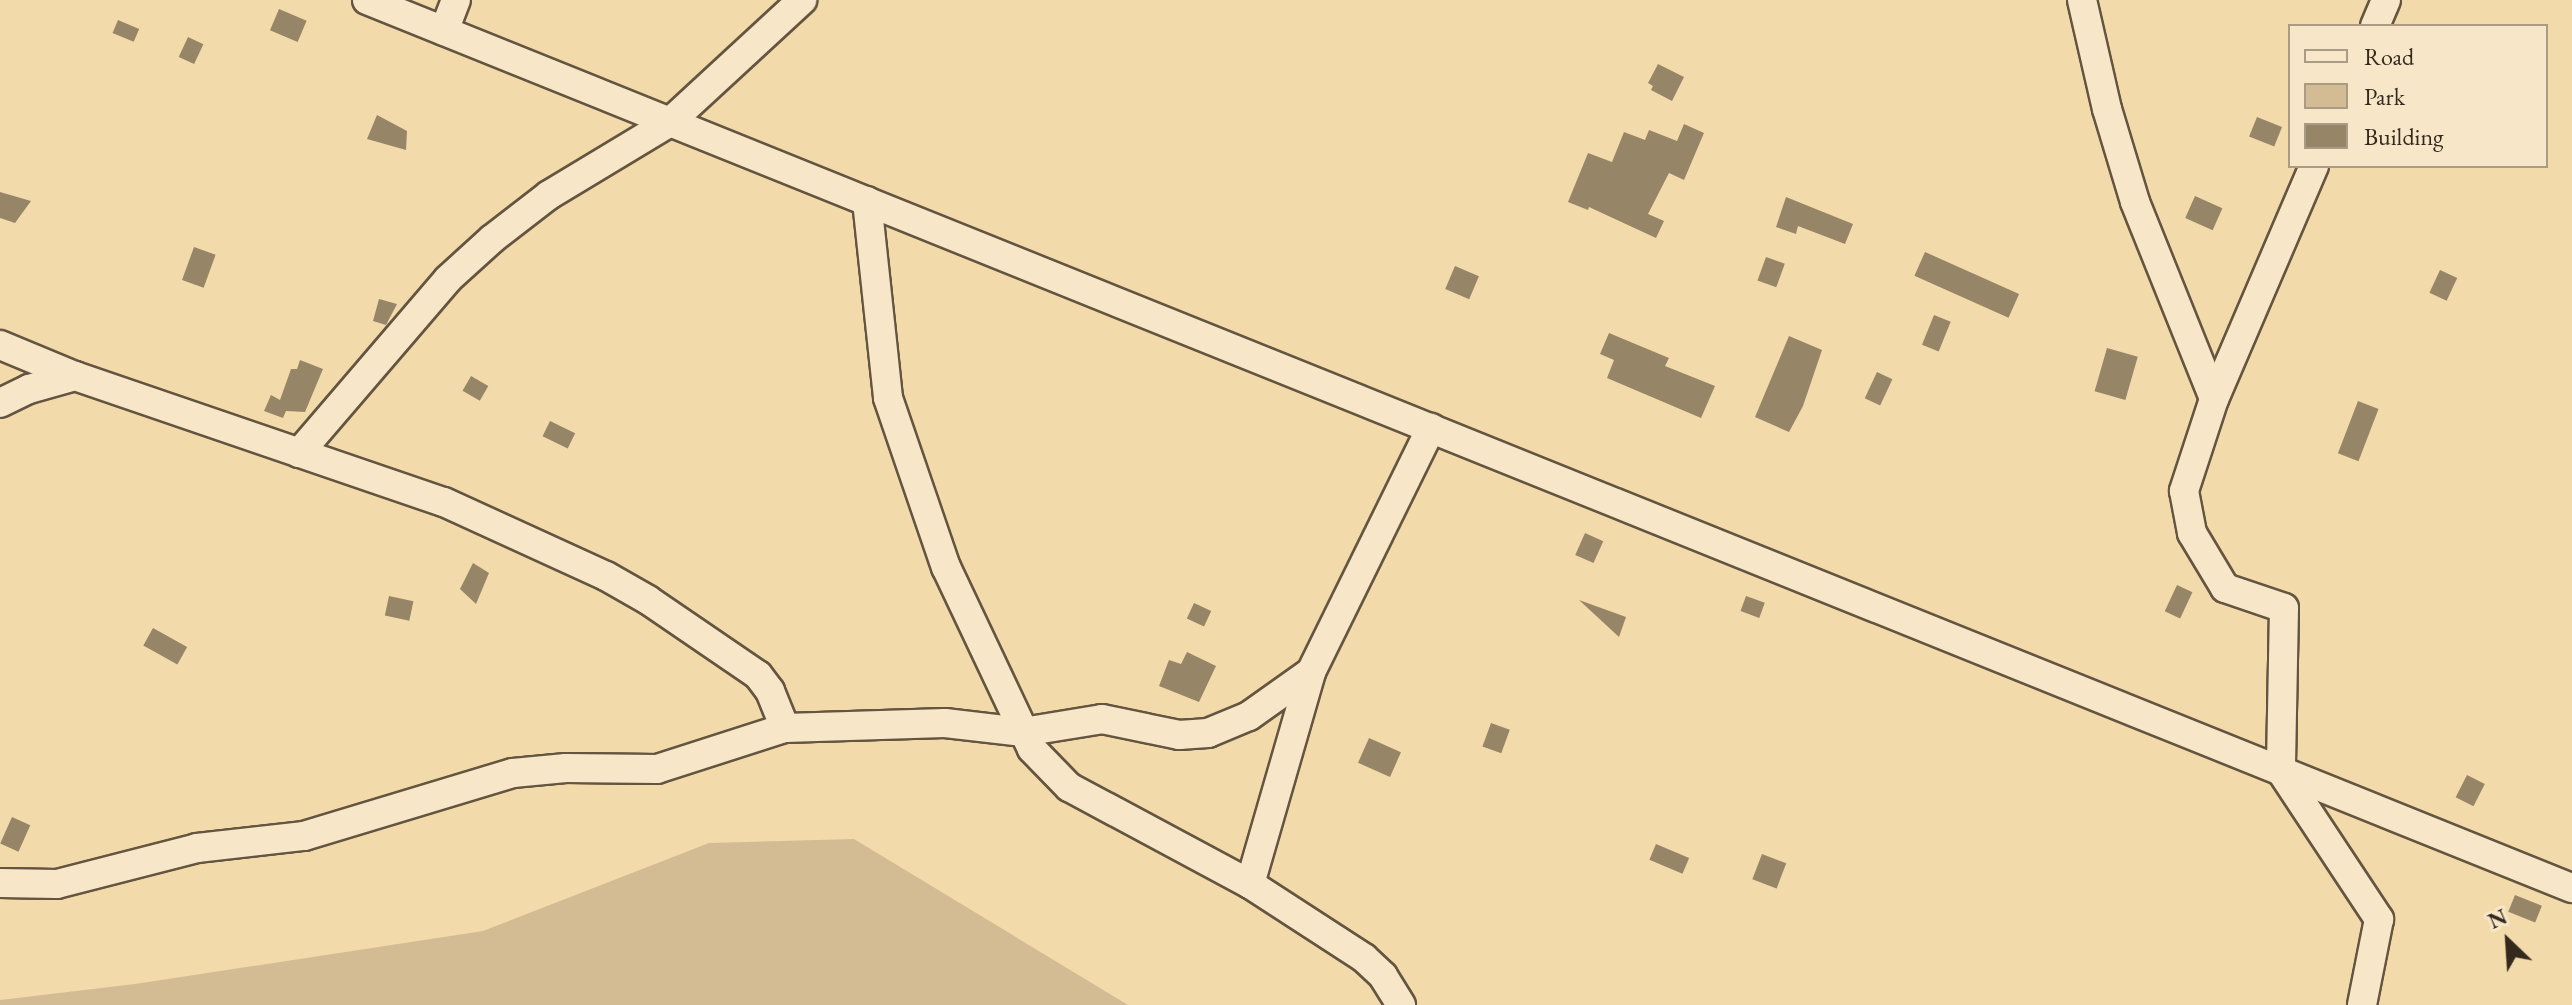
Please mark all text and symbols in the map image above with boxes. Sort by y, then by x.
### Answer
legend [2288,24,2548,168]
text: Road [2364,41,2414,72]
text: Park [2364,81,2405,112]
text: Building [2364,121,2444,152]
north arrow [2468,901,2548,981]
text: N [2483,902,2512,936]

